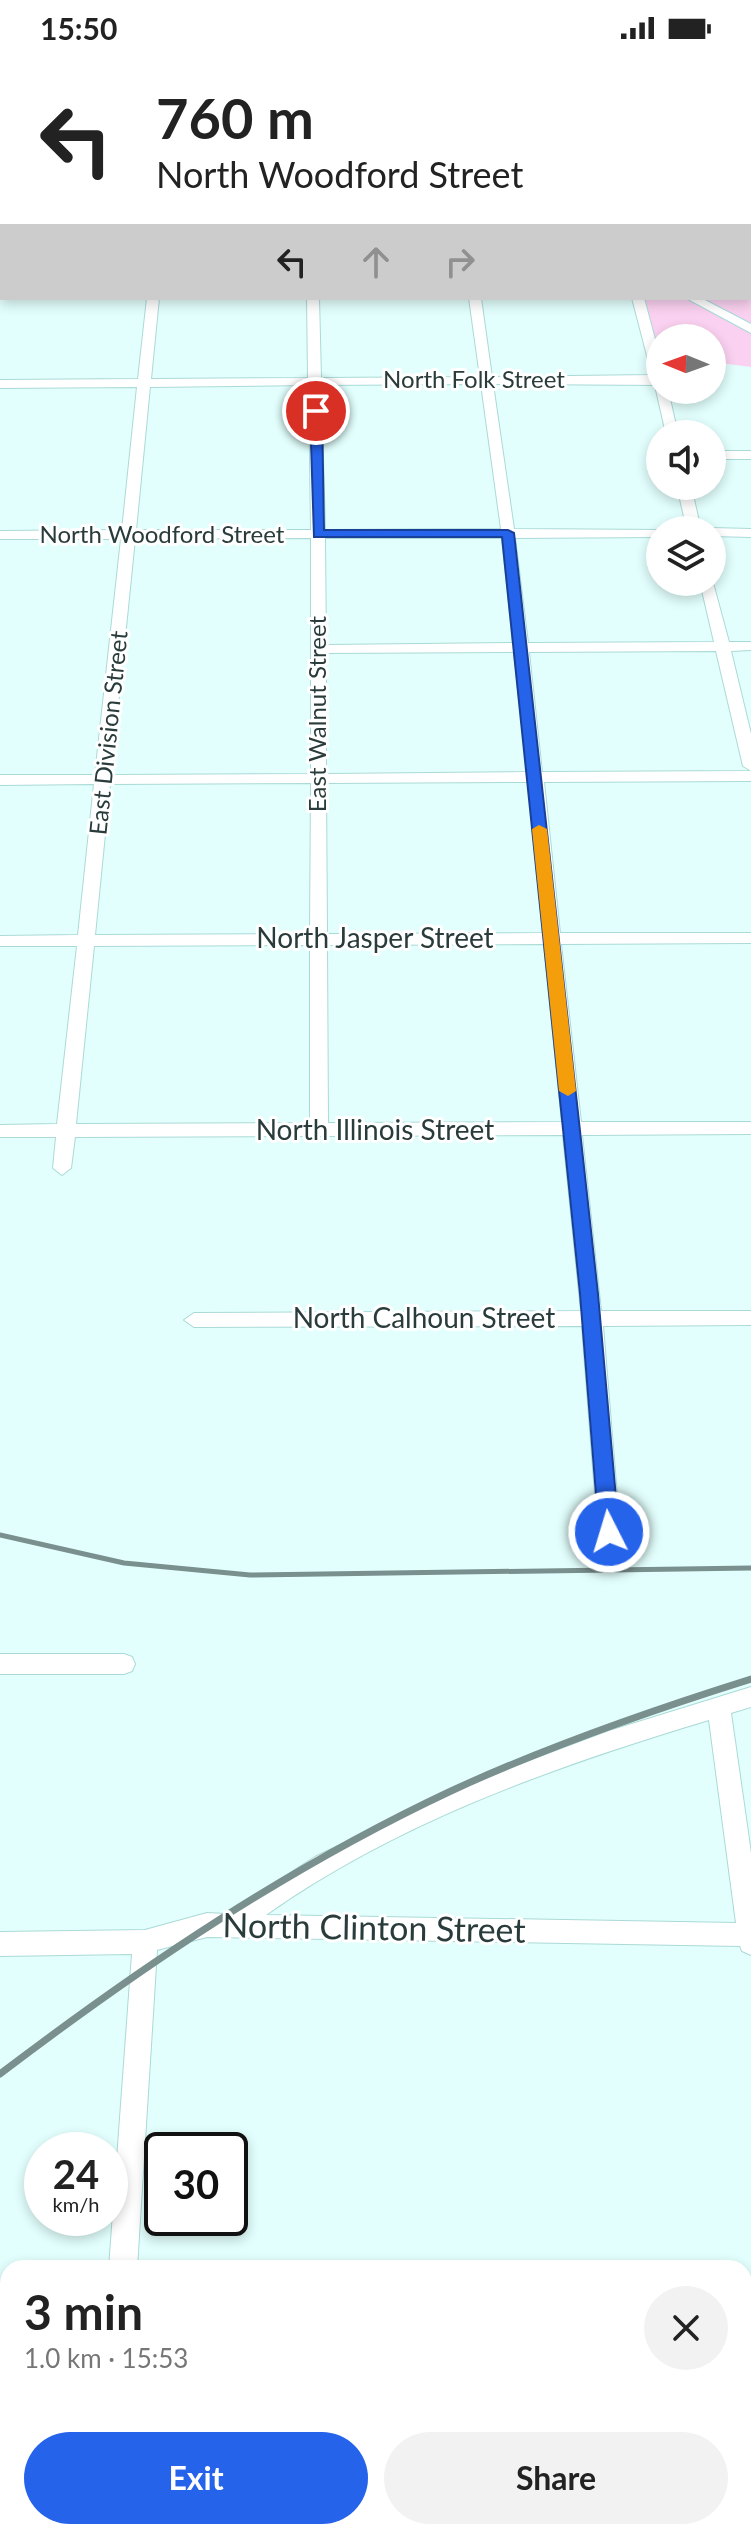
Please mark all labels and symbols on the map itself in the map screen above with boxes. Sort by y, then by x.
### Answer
north arrow [646,324,726,404]
street label: North Folk Street [383,364,565,393]
pin [282,377,350,445]
street label: North Woodford Street [40,519,285,548]
street label: East Walnut Street [302,615,331,812]
street label: East Division Street [82,629,133,836]
street label: North Jasper Street [256,920,494,954]
street label: North Illinois Street [256,1112,494,1146]
street label: North Calhoun Street [293,1300,555,1334]
position arrow [567,1490,651,1574]
street label: North Clinton Street [222,1903,526,1950]
speed limit sign: 30 [144,2132,248,2236]

